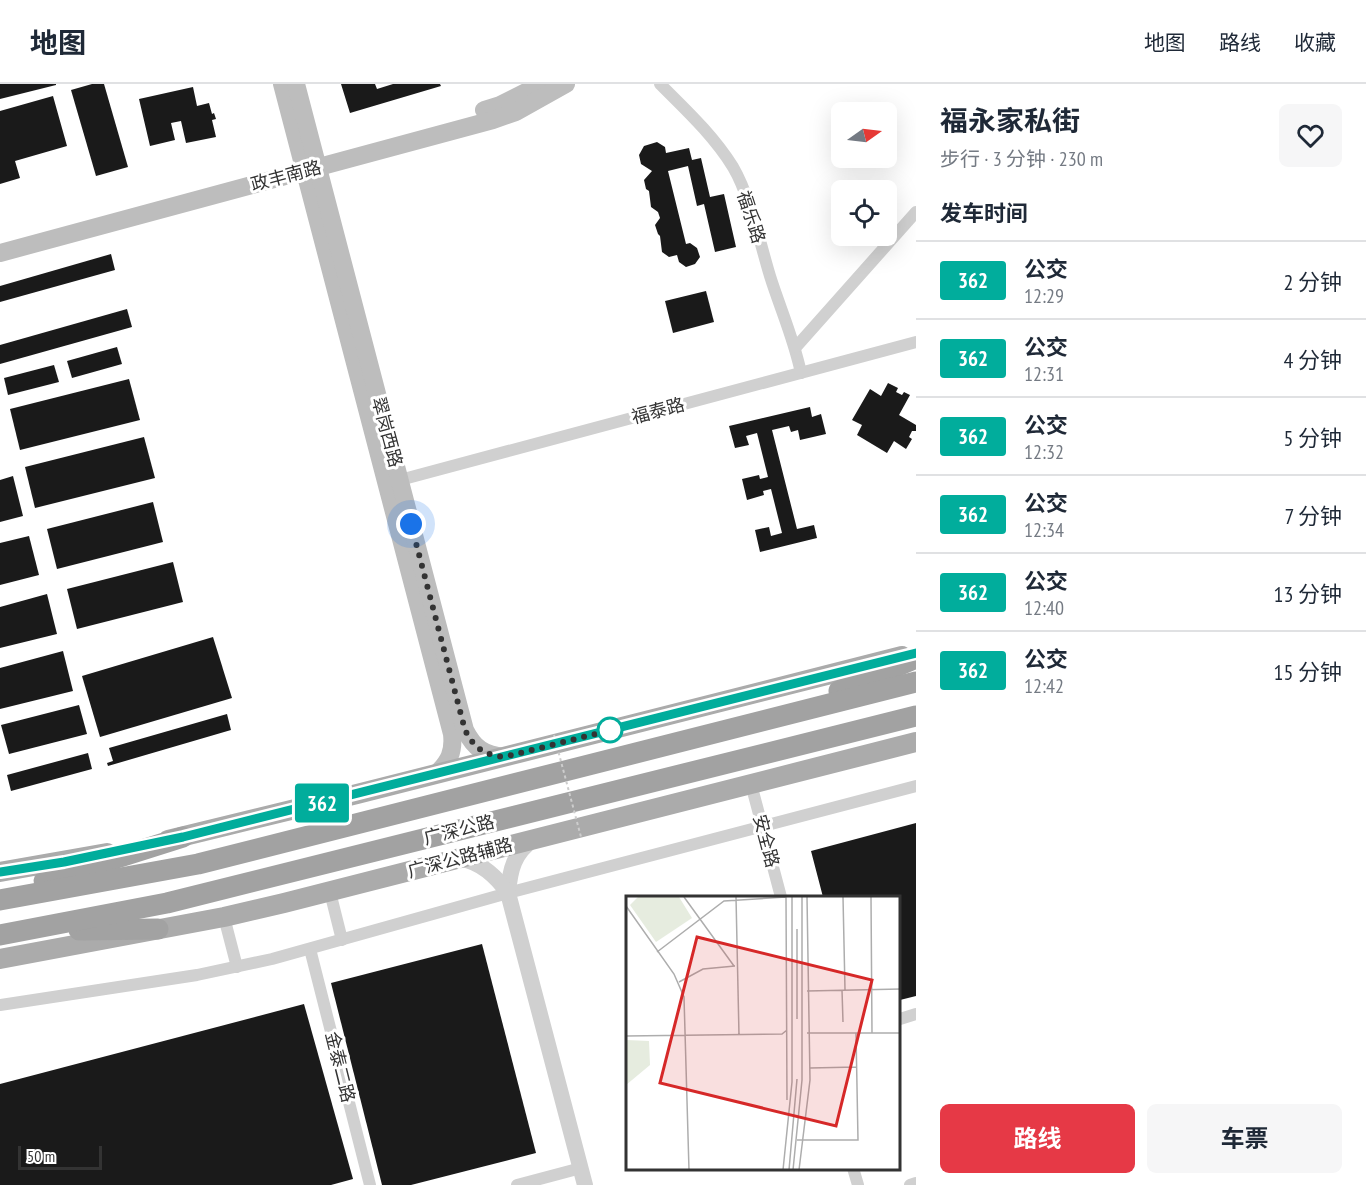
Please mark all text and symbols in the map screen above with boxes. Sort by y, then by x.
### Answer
text: 地图 [30,24,86,61]
text: 地图 [1144,29,1186,56]
text: 路线 [1219,29,1261,56]
text: 收藏 [1294,29,1336,56]
north arrow [831,102,897,168]
map controls [831,102,897,246]
text: 福永家私街 [940,102,1080,139]
button: heart [1279,104,1342,167]
text: 步行 · 3 分钟 · 230 m [940,146,1103,172]
street label: 政丰南路 [248,155,324,196]
button: locate [831,180,897,246]
street label: 福乐路 [732,188,771,246]
text: 发车时间 [940,199,1028,227]
text: 公交 [1024,255,1068,283]
text: 362 [958,267,988,294]
text: 2 分钟 [1283,268,1342,296]
text: 12:29 [1024,283,1064,309]
text: 公交 [1024,333,1068,361]
text: 362 [958,345,988,372]
text: 4 分钟 [1283,346,1342,374]
text: 12:31 [1024,361,1064,387]
street label: 福泰路 [629,392,687,429]
street label: 翠岗西路 [367,394,408,470]
text: 公交 [1024,411,1068,439]
text: 362 [958,423,988,450]
text: 5 分钟 [1283,424,1342,452]
text: 12:32 [1024,439,1064,465]
text: 公交 [1024,489,1068,517]
text: 362 [958,501,988,528]
text: 7 分钟 [1284,502,1342,530]
your location [396,509,426,539]
text: 12:34 [1024,517,1064,543]
text: 公交 [1024,567,1068,595]
text: 362 [958,579,988,606]
text: 13 分钟 [1274,580,1342,608]
text: 12:40 [1024,595,1064,621]
text: 公交 [1024,645,1068,673]
text: 362 [958,657,988,684]
text: 15 分钟 [1274,658,1342,686]
text: 12:42 [1024,673,1064,699]
unlabelled marker [597,717,623,743]
line badge: 362 [288,784,356,822]
text: 362 [307,790,337,817]
street label: 广深公路 [421,810,497,849]
street label: 安全路 [748,812,785,870]
street label: 广深公路辅路 [405,832,515,883]
inset map [626,896,901,1170]
street label: 金泰二路 [321,1029,360,1105]
button: 路线 [940,1104,1135,1173]
button: 车票 [1147,1104,1342,1173]
scale bar [18,1143,102,1170]
text: 50 m [27,1146,55,1166]

